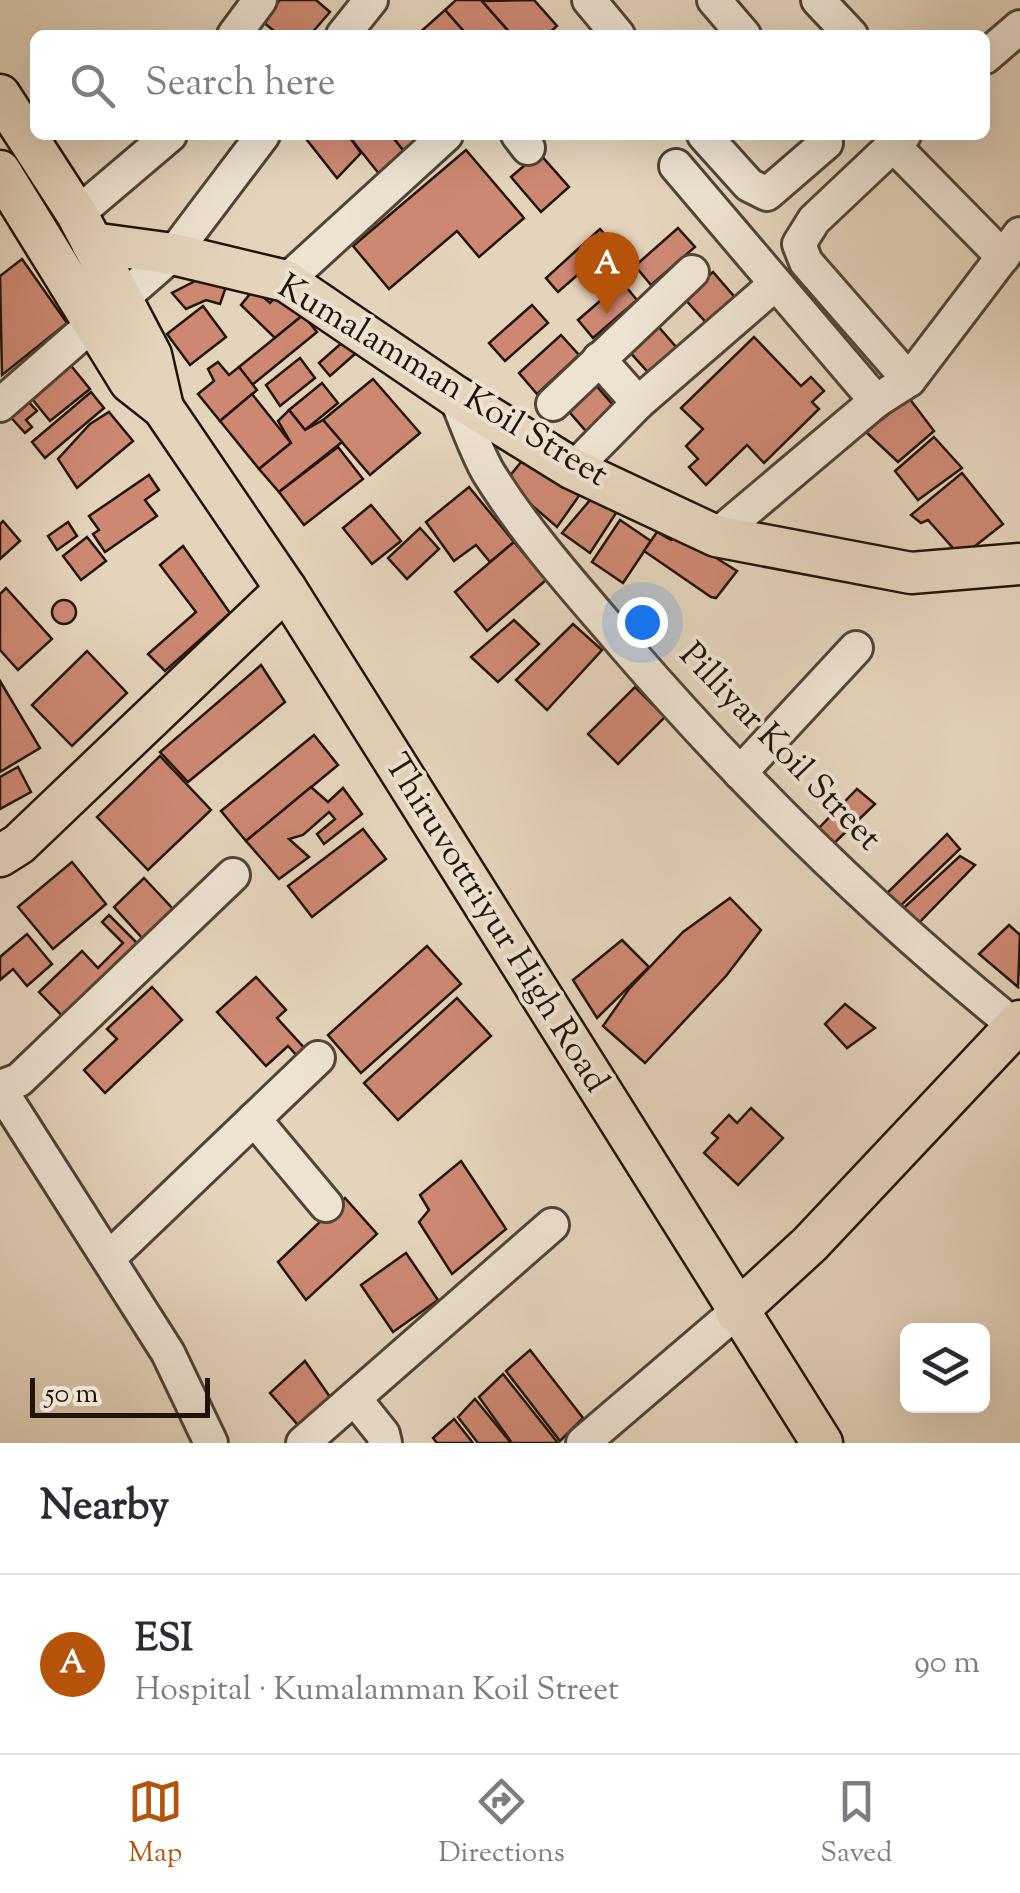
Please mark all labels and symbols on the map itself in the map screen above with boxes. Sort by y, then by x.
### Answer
pin: A [574,232,640,314]
street label: Kumalamman Koil Street [267,263,617,501]
your location [617,597,668,648]
street label: Pilliyar Koil Street [666,632,892,864]
street label: Thiruvottriyur High Road [370,745,620,1103]
scale bar [30,1373,210,1418]

